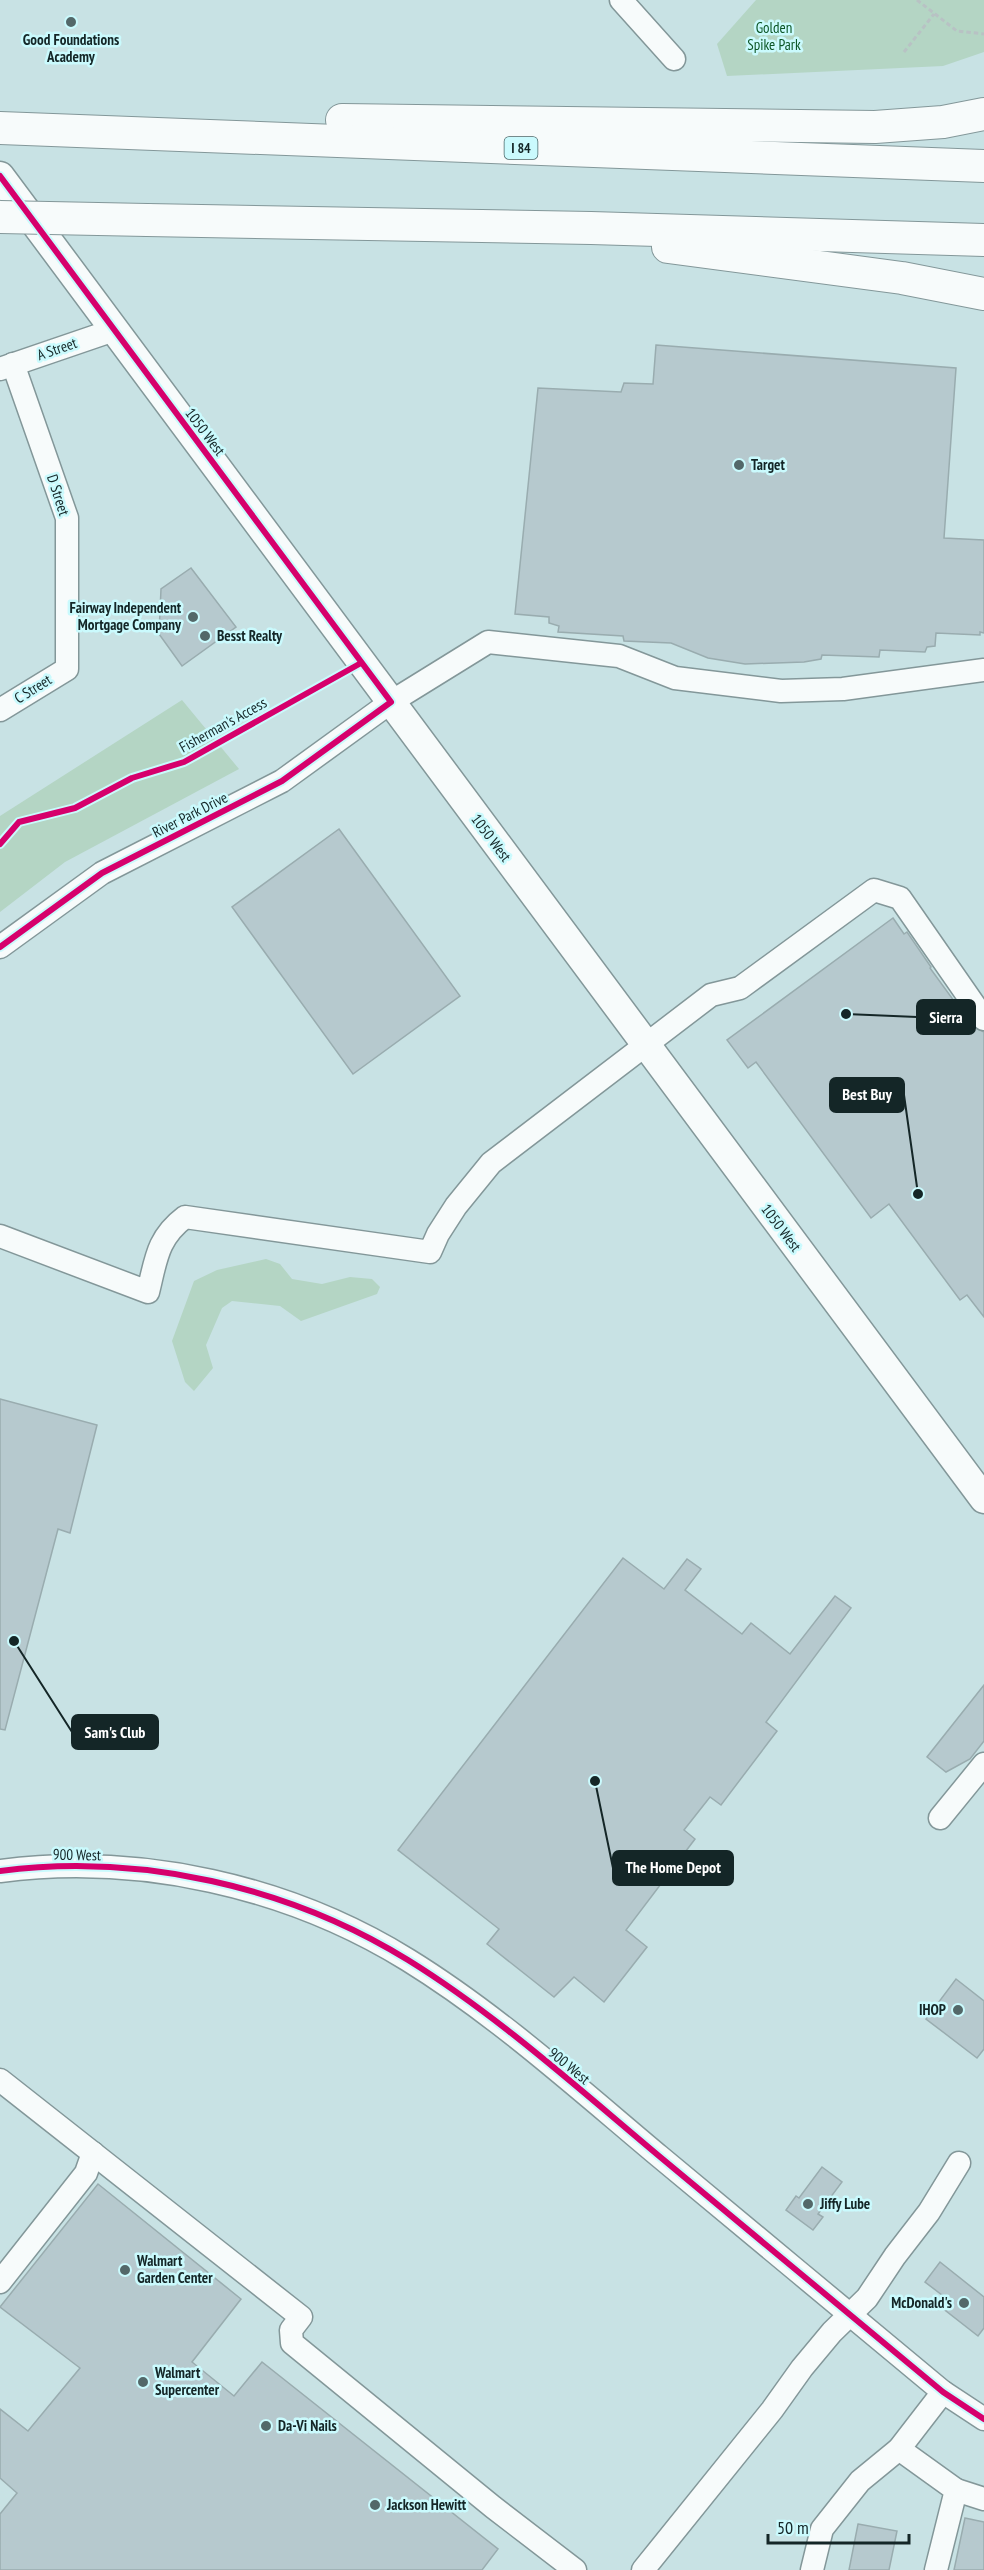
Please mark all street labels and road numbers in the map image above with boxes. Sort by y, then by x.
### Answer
road number: I 84 [504,137,538,159]
street label: A Street [34,333,79,364]
street label: 1050 West [181,404,229,459]
street label: D Street [43,472,74,518]
street label: C Street [10,670,55,707]
street label: Fisherman's Access [176,693,270,756]
street label: River Park Drive [149,787,231,842]
street label: 1050 West [467,810,515,865]
street label: 1050 West [757,1200,805,1255]
street label: 900 West [53,1845,101,1864]
street label: 900 West [545,2043,594,2088]

